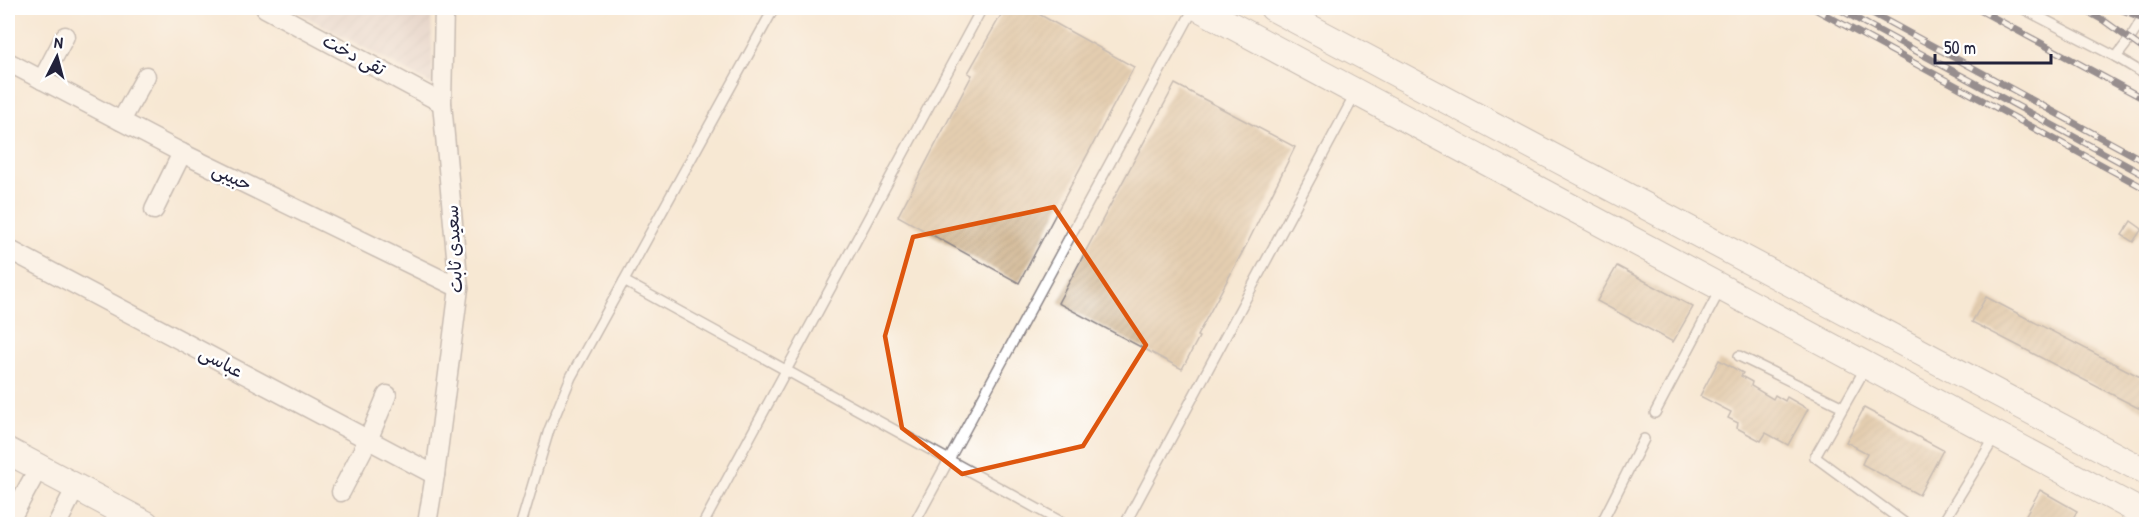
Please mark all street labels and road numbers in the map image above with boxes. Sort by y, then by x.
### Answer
street label: تقی دخت [318,28,391,82]
street label: حبیبی [208,156,256,197]
street label: سعیدی ثابت [439,204,468,294]
street label: عباسی [195,340,248,384]

